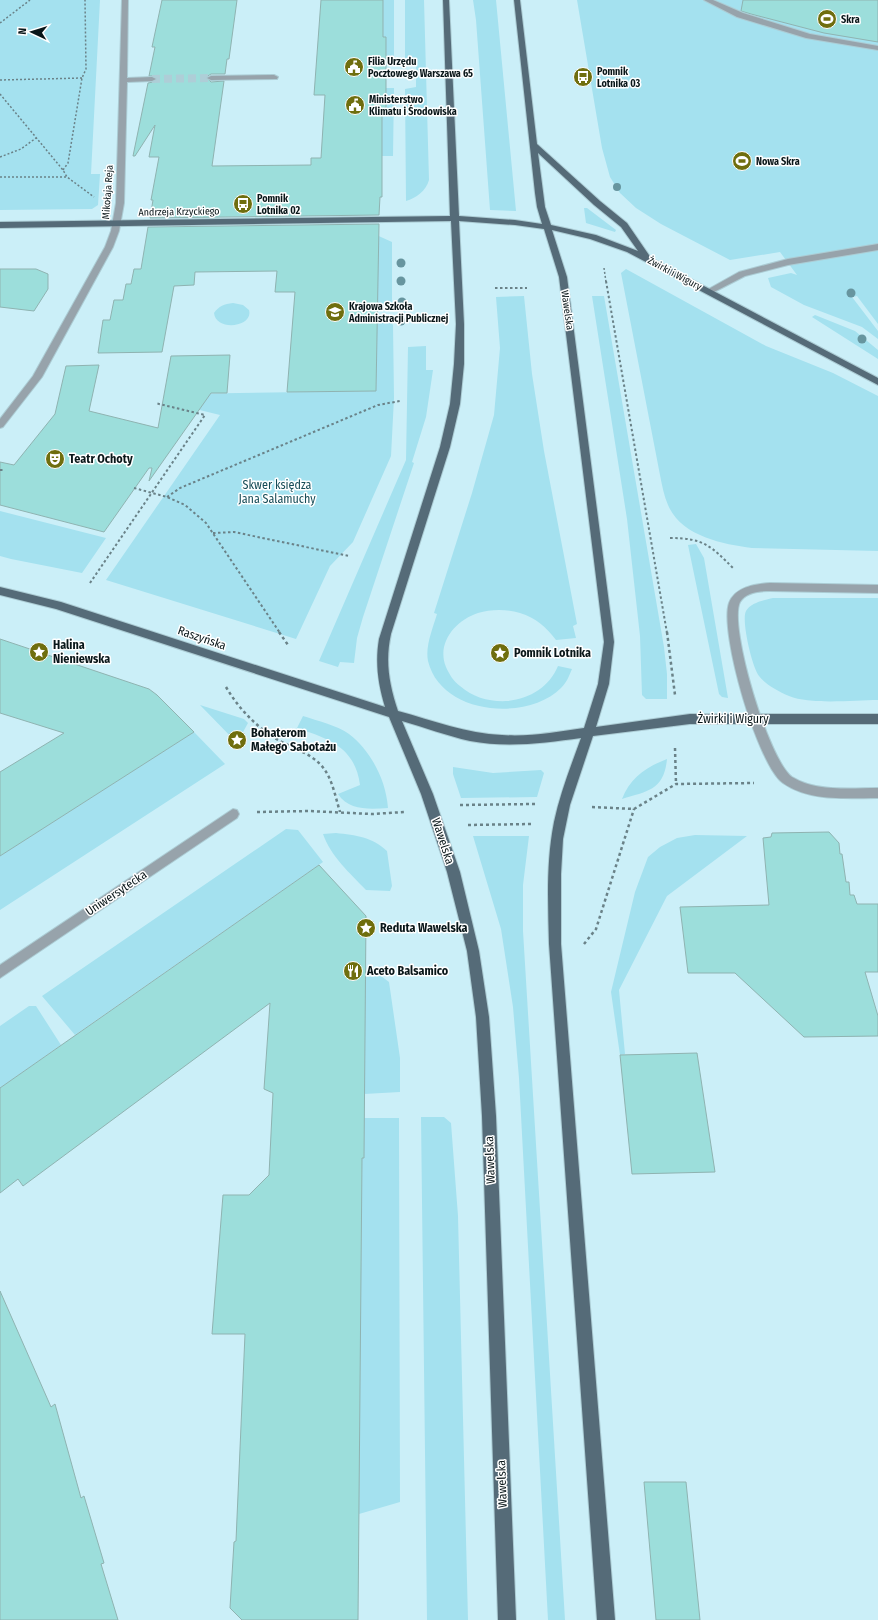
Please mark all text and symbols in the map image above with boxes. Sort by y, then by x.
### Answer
sports icon: Skra [816,8,838,30]
north arrow [12,12,52,52]
place label: Skra [841,14,860,26]
text: N [16,28,29,35]
public building icon: Filia Urzędu Pocztowego Warszawa 65 [343,56,365,78]
place label: Filia Urzędu Pocztowego Warszawa 65 [368,56,473,80]
bus stop icon: Pomnik Lotnika 03 [572,66,594,88]
place label: Pomnik Lotnika 03 [597,66,640,90]
public building icon: Ministerstwo Klimatu i Środowiska [344,94,366,116]
place label: Ministerstwo Klimatu i Środowiska [369,94,457,118]
sports icon: Nowa Skra [731,150,753,172]
place label: Nowa Skra [756,156,800,168]
street label: Mikołaja Reja [100,164,116,220]
bus stop icon: Pomnik Lotnika 02 [232,193,254,215]
place label: Pomnik Lotnika 02 [257,193,301,217]
street label: Andrzeja Krzyckiego [138,205,220,219]
street label: Żwirki i Wigury [646,253,705,293]
street label: Wawelska [558,290,576,331]
school or university icon: Krajowa Szkoła Administracji Publicznej [324,301,346,323]
place label: Krajowa Szkoła Administracji Publicznej [348,301,449,325]
theatre icon: Teatr Ochoty [44,448,66,470]
place label: Teatr Ochoty [69,452,133,466]
park label: Skwer księdza Jana Salamuchy [238,478,316,506]
street label: Raszyńska [176,623,228,653]
place label: Halina Nieniewska [53,638,110,666]
place icon: Halina Nieniewska [28,641,50,663]
place icon: Pomnik Lotnika [489,642,511,664]
place label: Pomnik Lotnika [514,646,591,660]
street label: Żwirki i Wigury [697,711,769,726]
place label: Bohaterom Małego Sabotażu [251,726,336,754]
place icon: Bohaterom Małego Sabotażu [226,729,248,751]
street label: Wawelska [429,816,457,866]
street label: Uniwersytecka [83,867,149,919]
place icon: Reduta Wawelska [355,917,377,939]
place label: Reduta Wawelska [380,921,468,935]
restaurant icon: Aceto Balsamico [342,960,364,982]
place label: Aceto Balsamico [366,964,449,978]
street label: Wawelska [482,1136,498,1184]
street label: Wawelska [494,1460,510,1508]

